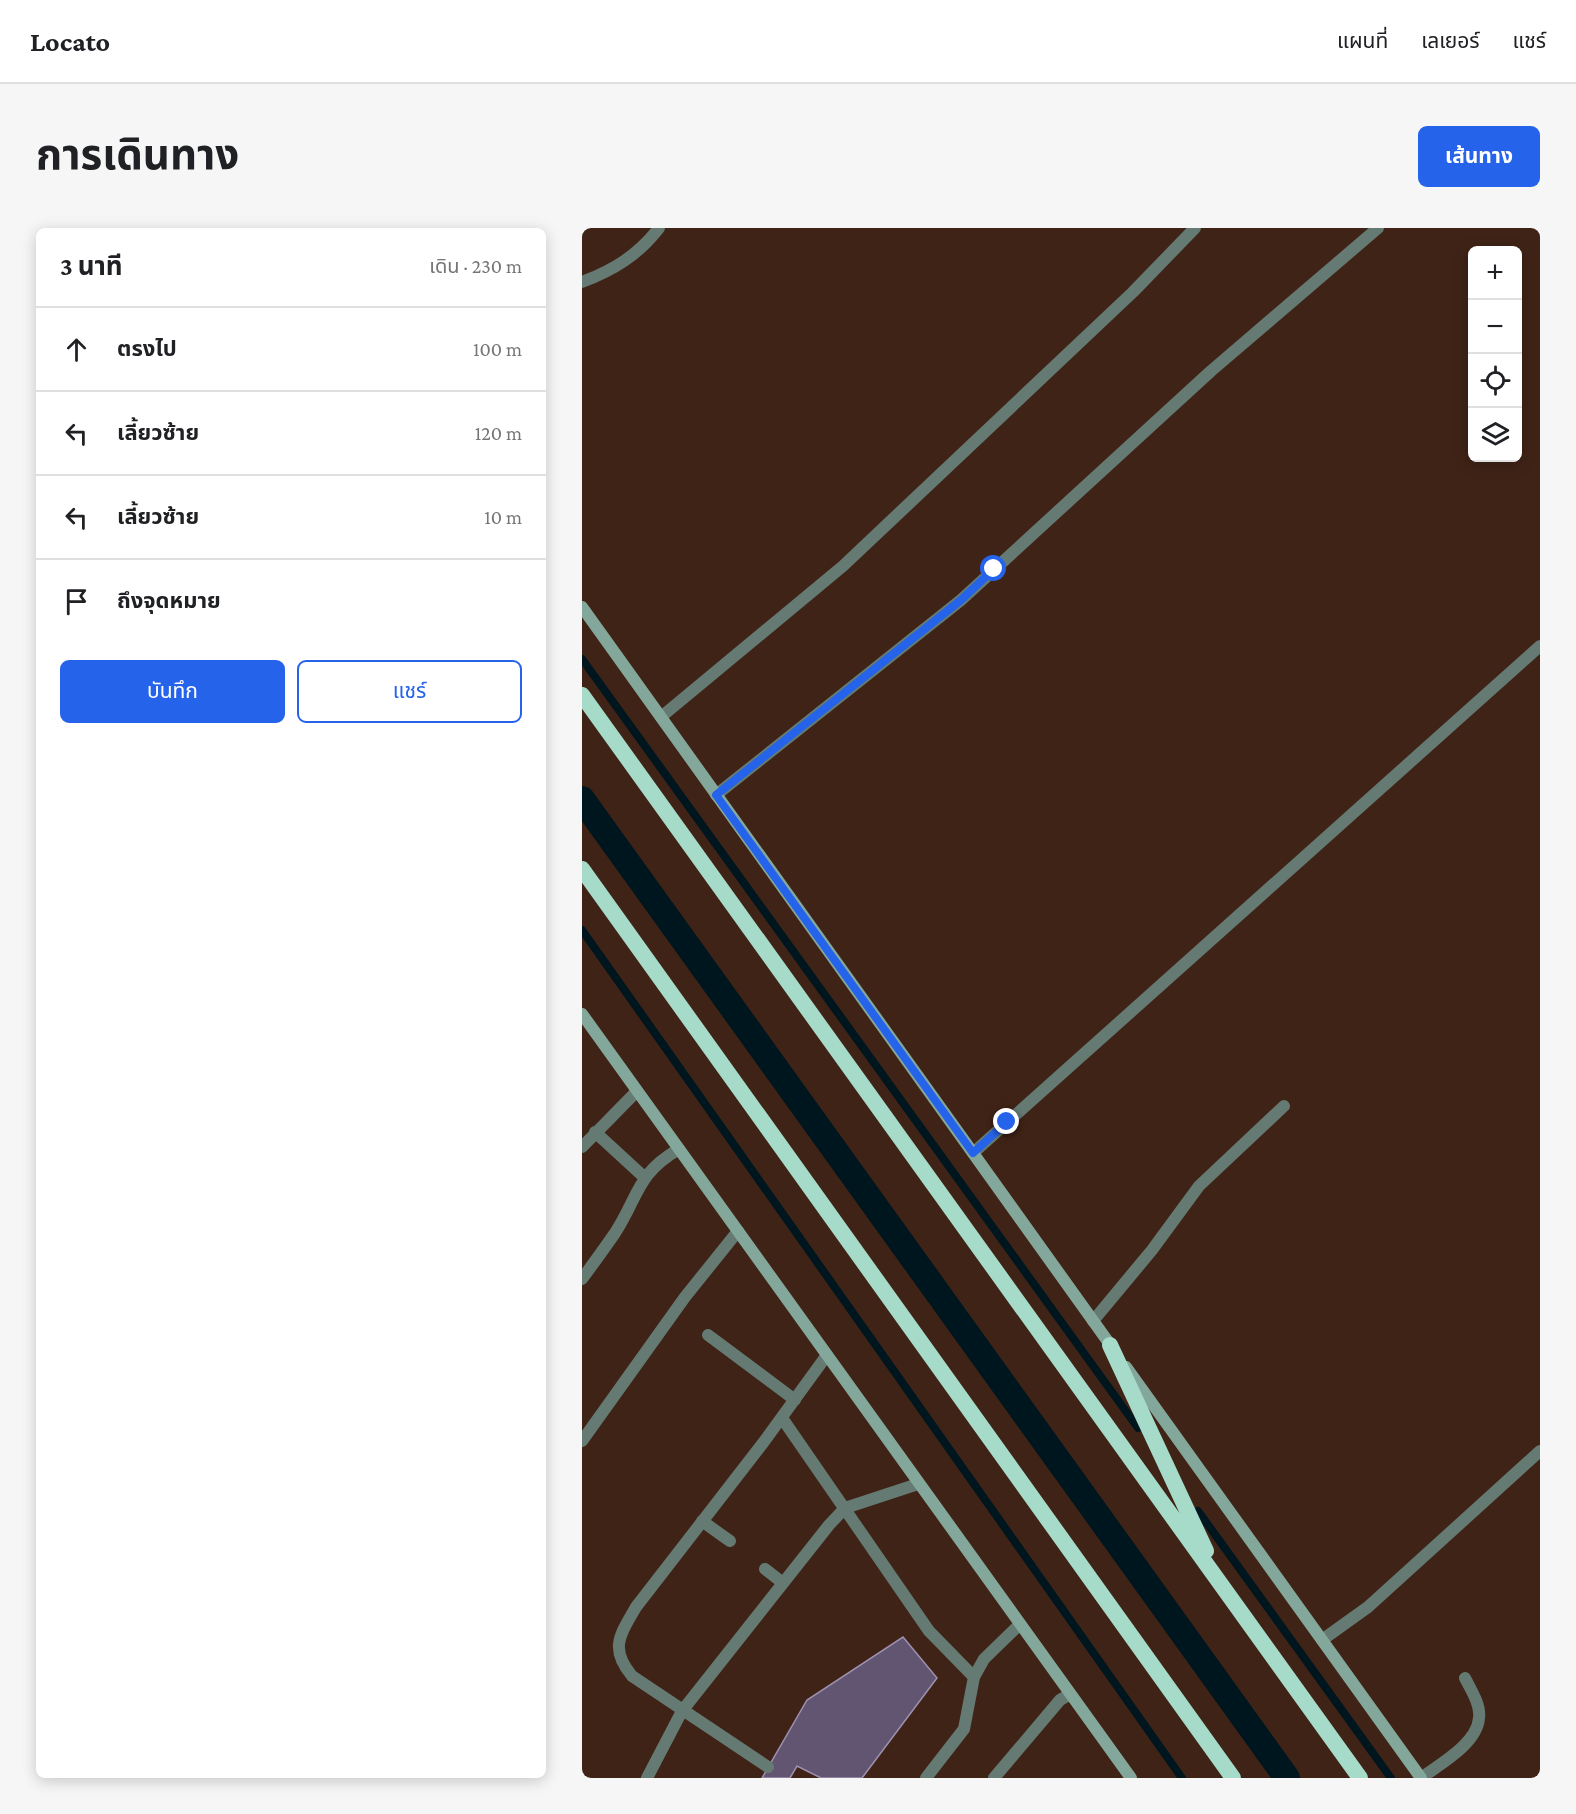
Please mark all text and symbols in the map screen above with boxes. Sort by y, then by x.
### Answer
text: Locato [30,26,110,57]
text: แผนที่ [1337,29,1388,53]
text: เลเยอร์ [1421,29,1480,53]
text: แชร์ [1513,29,1546,53]
button: เส้นทาง [1418,126,1540,187]
text: การเดินทาง [36,131,239,178]
map controls [1468,246,1522,462]
button: + [1468,246,1522,300]
text: 3 นาที [60,252,123,281]
text: เดิน · 230 m [429,255,522,277]
button: − [1468,300,1522,354]
icon: ahead [60,333,93,366]
text: ตรงไป [117,336,177,361]
text: 100 m [473,338,522,360]
button: locate [1468,354,1522,408]
button: layers [1468,408,1522,462]
icon: left [60,417,93,450]
text: เลี้ยวซ้าย [117,420,199,445]
text: 120 m [475,422,522,444]
icon: left [60,501,93,534]
text: เลี้ยวซ้าย [117,504,199,529]
text: 10 m [484,506,522,528]
route start [980,555,1006,581]
icon: arrive [60,585,93,618]
text: ถึงจุดหมาย [117,588,221,613]
button: บันทึก [60,660,285,723]
button: แชร์ [297,660,522,723]
route end [993,1108,1019,1134]

